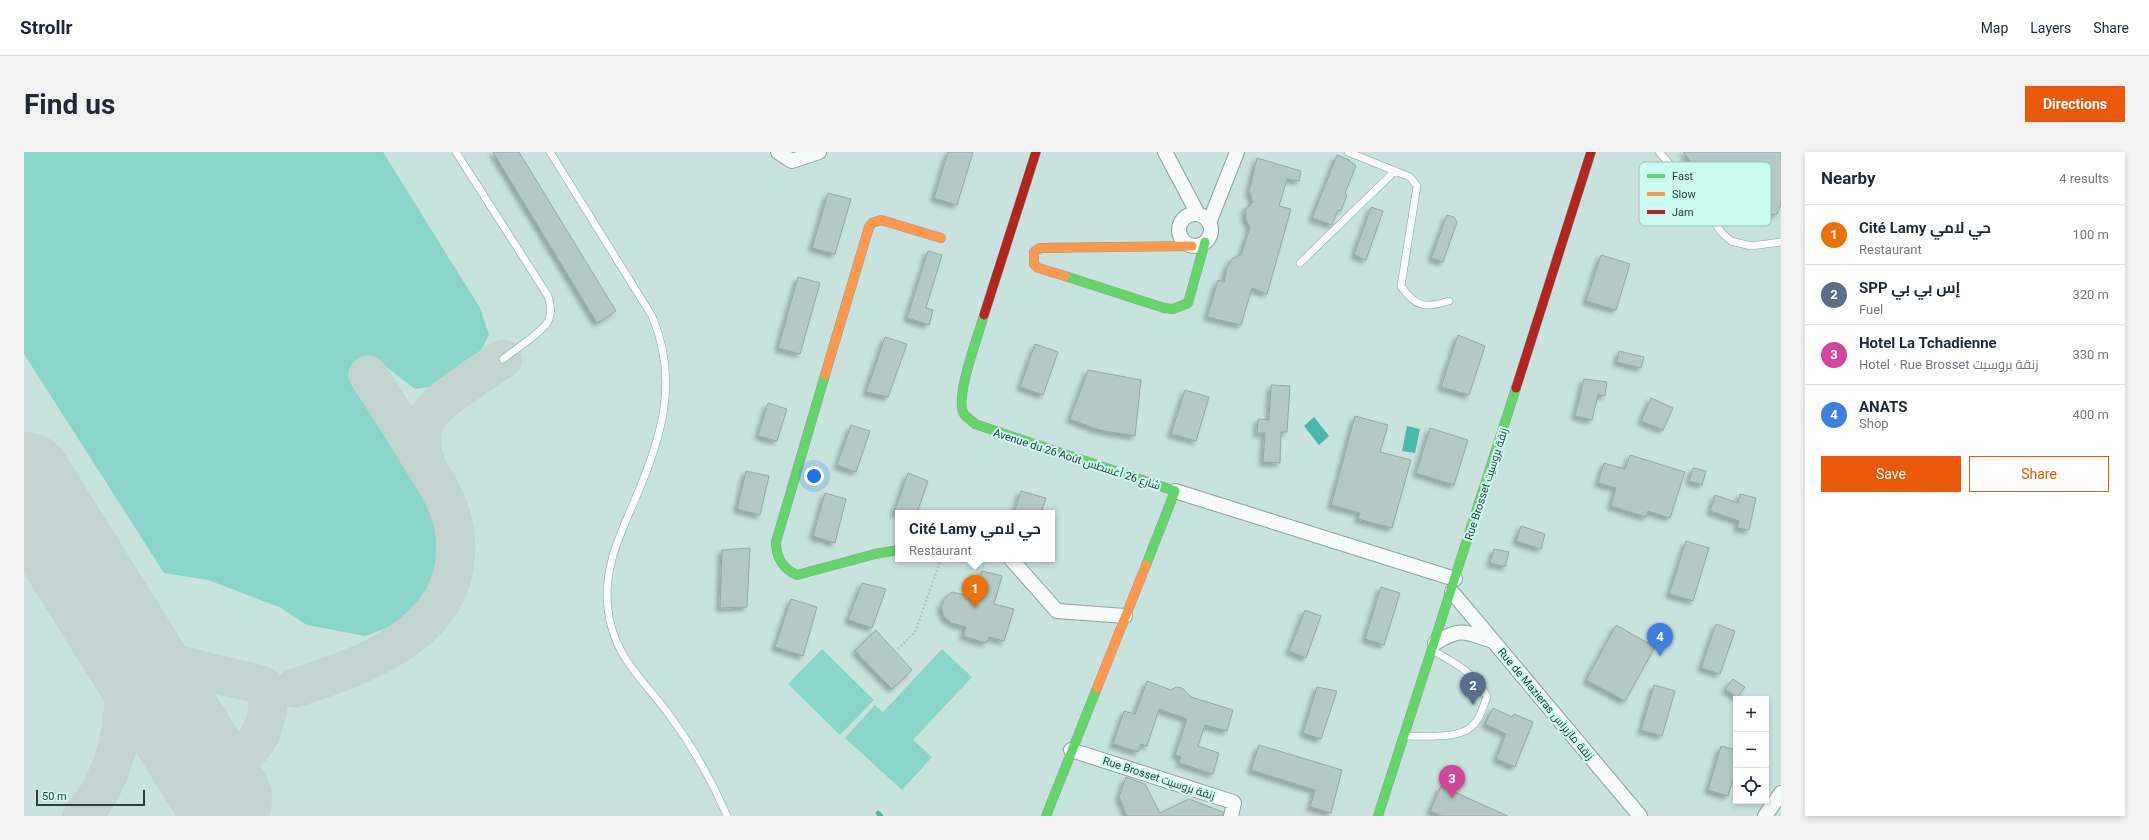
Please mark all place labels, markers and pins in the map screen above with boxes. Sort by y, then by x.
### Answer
pin: 1 [962,575,988,608]
pin: 4 [1647,623,1673,656]
pin: 2 [1460,672,1486,705]
pin: 3 [1439,765,1465,798]

